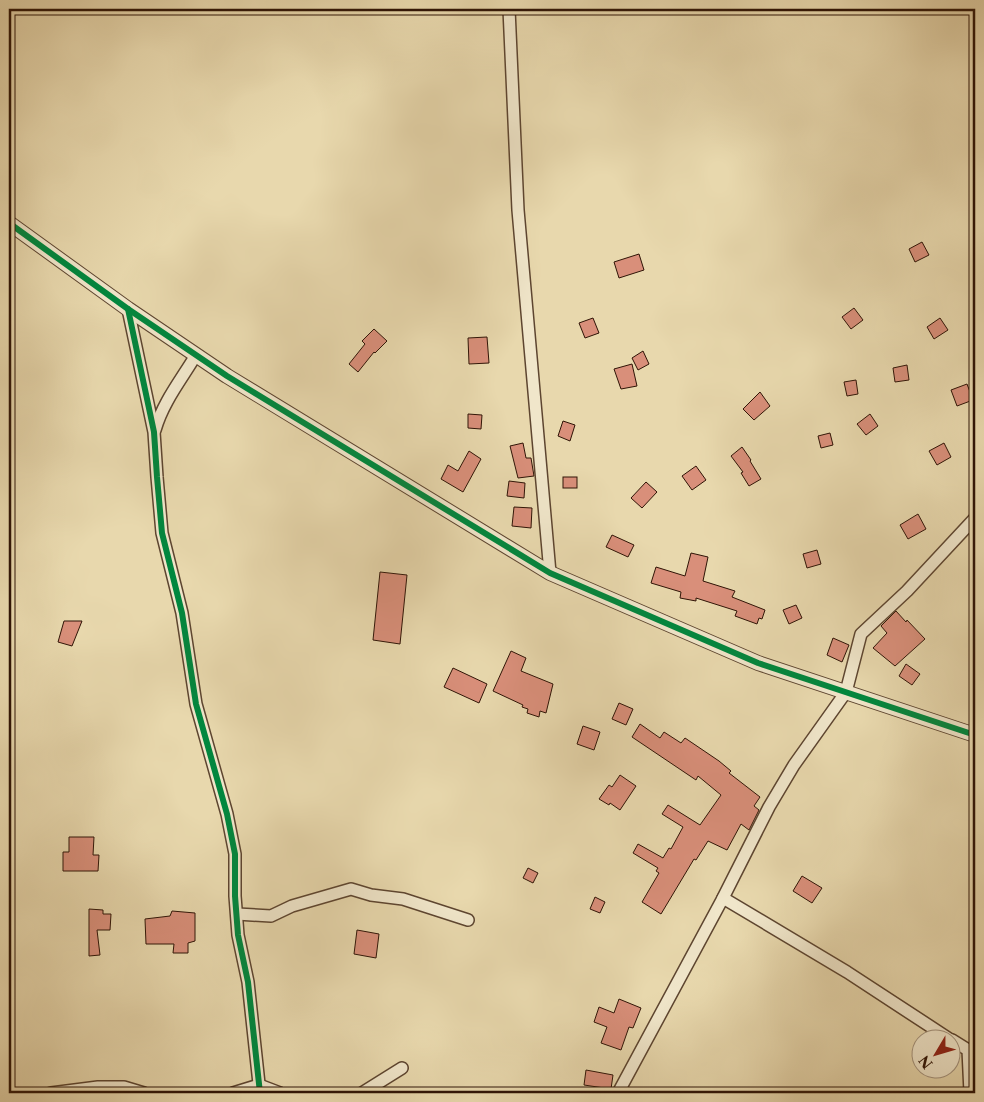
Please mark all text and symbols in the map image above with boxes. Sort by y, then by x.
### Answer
north arrow [912,1030,962,1080]
text: N [915,1052,937,1072]

